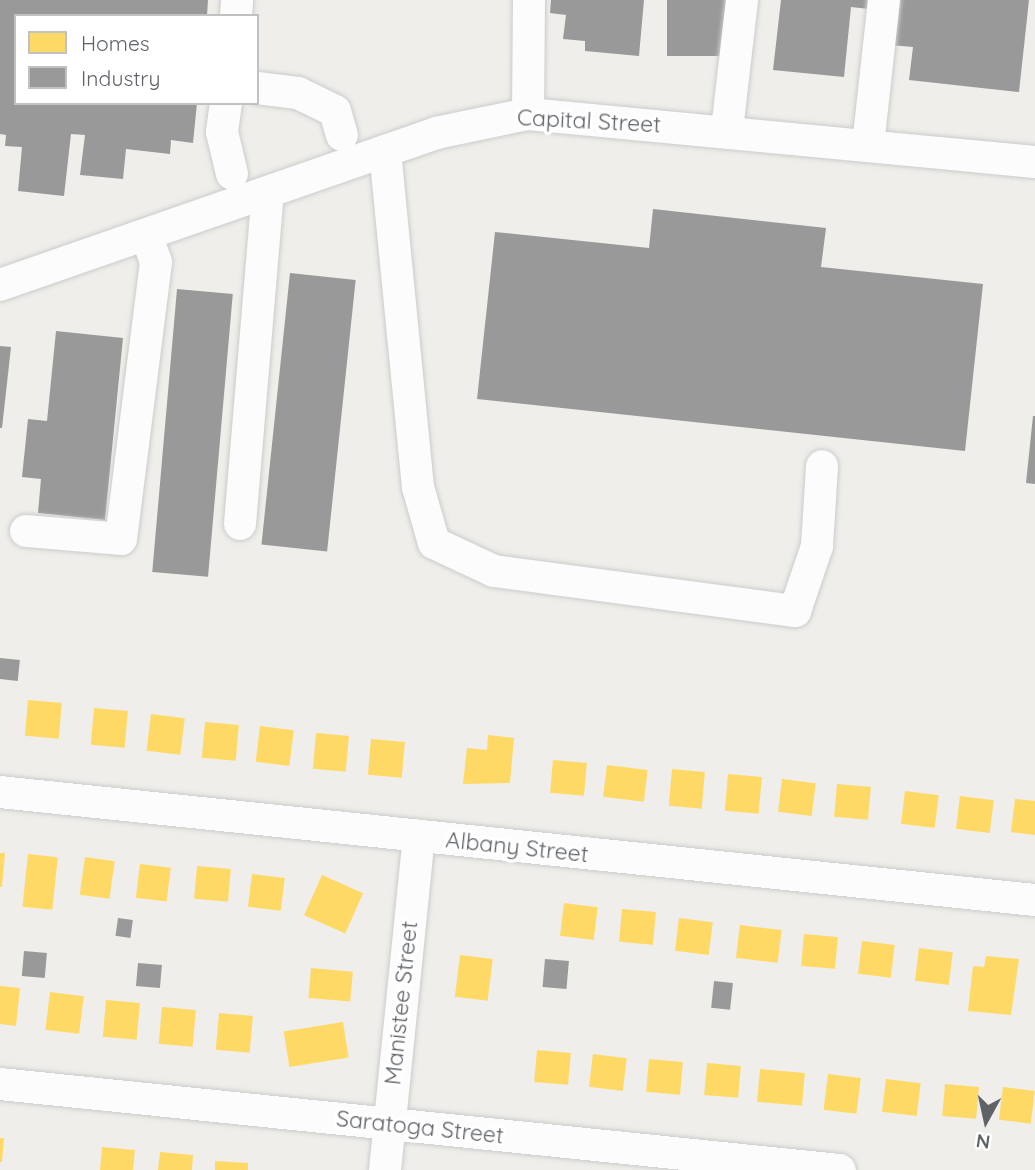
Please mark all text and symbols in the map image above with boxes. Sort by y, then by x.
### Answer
legend [14,14,259,105]
text: Homes [81,30,150,56]
text: Industry [81,65,160,91]
street label: Capital Street [516,103,662,139]
street label: Albany Street [444,826,590,868]
street label: Manistee Street [379,920,423,1086]
north arrow [951,1086,1021,1156]
street label: Saratoga Street [335,1104,505,1150]
text: N [974,1129,992,1155]

